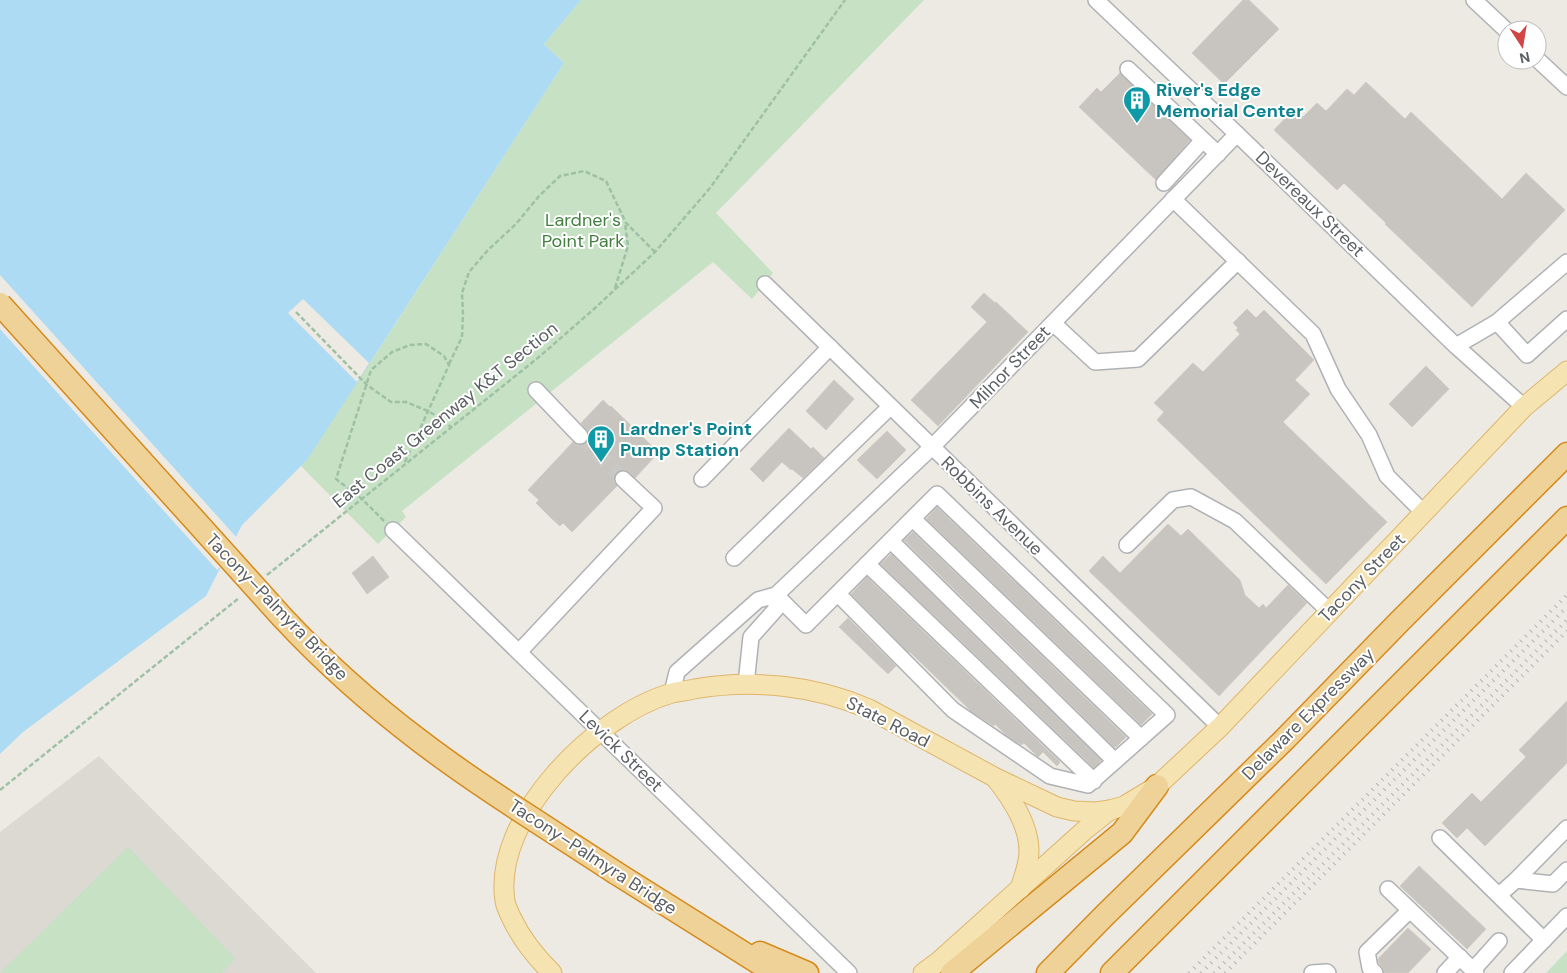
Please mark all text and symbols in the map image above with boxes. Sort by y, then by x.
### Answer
north arrow [1497,20,1547,70]
text: N [1518,48,1532,68]
place label: River's Edge Memorial Center [1156,78,1304,123]
building icon: River's Edge Memorial Center [1122,85,1152,124]
street label: Devereaux Street [1250,146,1370,262]
park label: Lardner's Point Park [542,208,624,253]
street label: East Coast Greenway K&T Section [327,316,563,514]
street label: Milnor Street [964,320,1056,414]
place label: Lardner's Point Pump Station [620,417,752,462]
building icon: Lardner's Point Pump Station [586,424,616,463]
street label: Robbins Avenue [936,451,1048,561]
street label: Tacony–Palmyra Bridge [200,528,354,686]
street label: Tacony Street [1313,528,1411,628]
street label: Delaware Expressway [1236,642,1380,786]
street label: State Road [842,691,934,753]
street label: Levick Street [574,705,668,797]
street label: Tacony–Palmyra Bridge [504,794,682,920]

